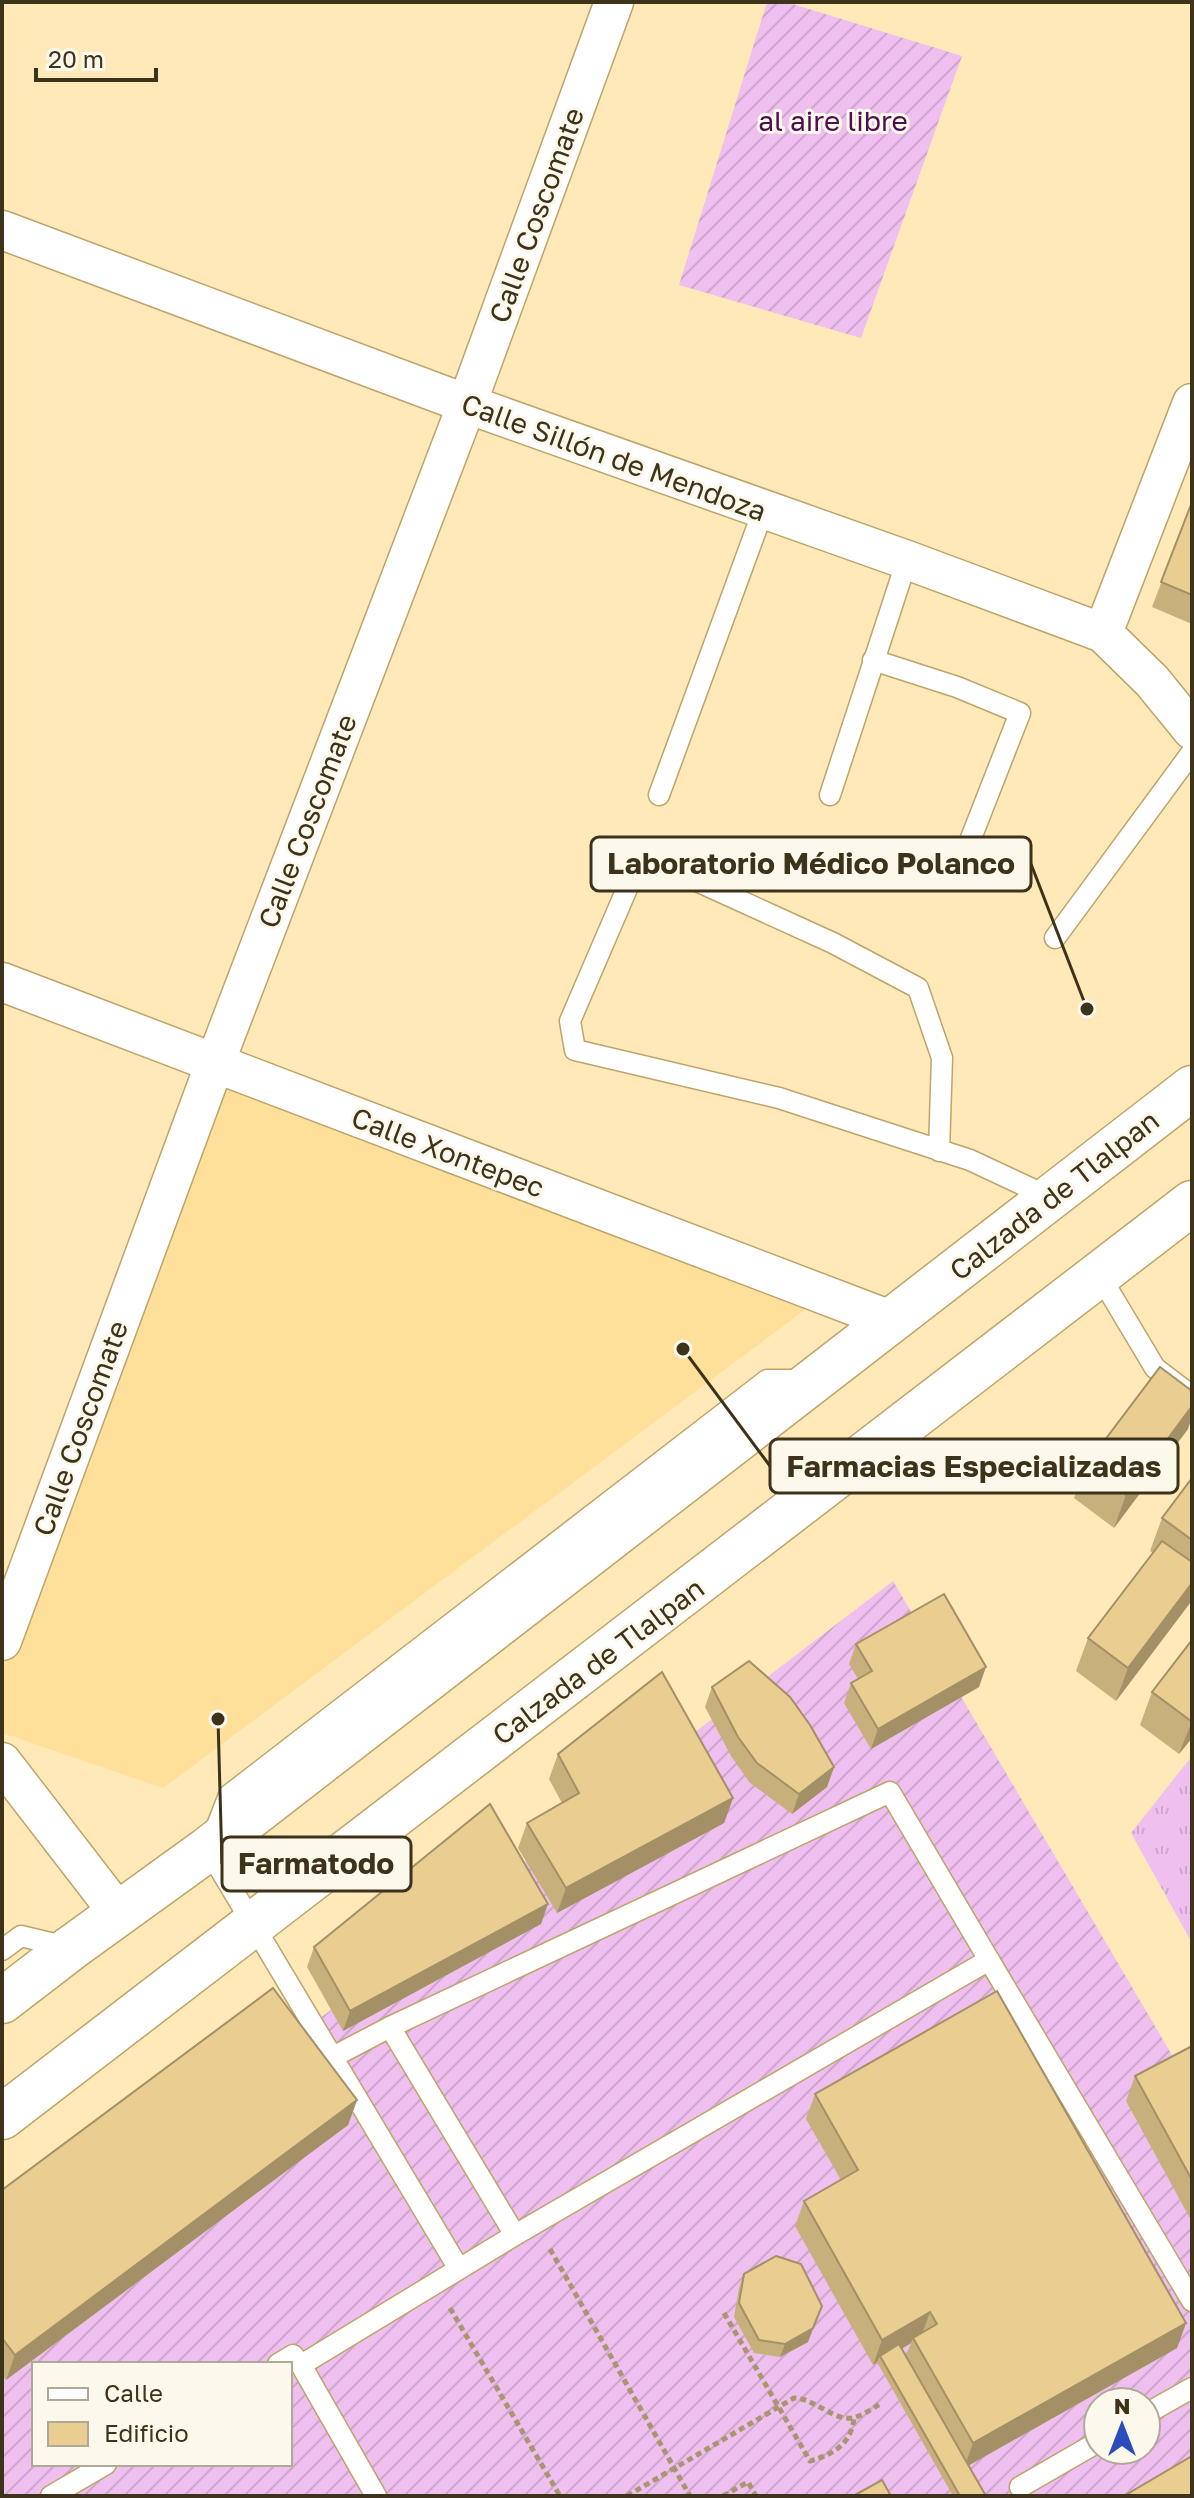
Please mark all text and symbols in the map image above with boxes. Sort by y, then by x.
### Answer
scale bar [36,32,156,82]
text: 20 m [48,44,104,73]
street label: Calle Coscomate [482,103,590,327]
park label: al aire libre [758,104,908,137]
street label: Calle Sillón de Mendoza [457,386,771,528]
street label: Calle Coscomate [251,709,363,933]
callout: Laboratorio Médico Polanco [591,837,1031,891]
text: Laboratorio Médico Polanco [607,845,1015,881]
street label: Calle Xontepec [347,1100,549,1204]
street label: Calzada de Tlalpan [943,1103,1165,1287]
street label: Calle Coscomate [26,1316,134,1540]
callout: Farmacias Especializadas [770,1439,1178,1493]
text: Farmacias Especializadas [786,1448,1162,1484]
street label: Calzada de Tlalpan [486,1571,710,1751]
callout: Farmatodo [222,1837,411,1891]
text: Farmatodo [238,1845,394,1881]
legend [32,2362,292,2466]
text: Calle [104,2378,163,2407]
north arrow [1082,2386,1162,2466]
text: N [1114,2392,1130,2419]
text: Edificio [104,2418,189,2447]

